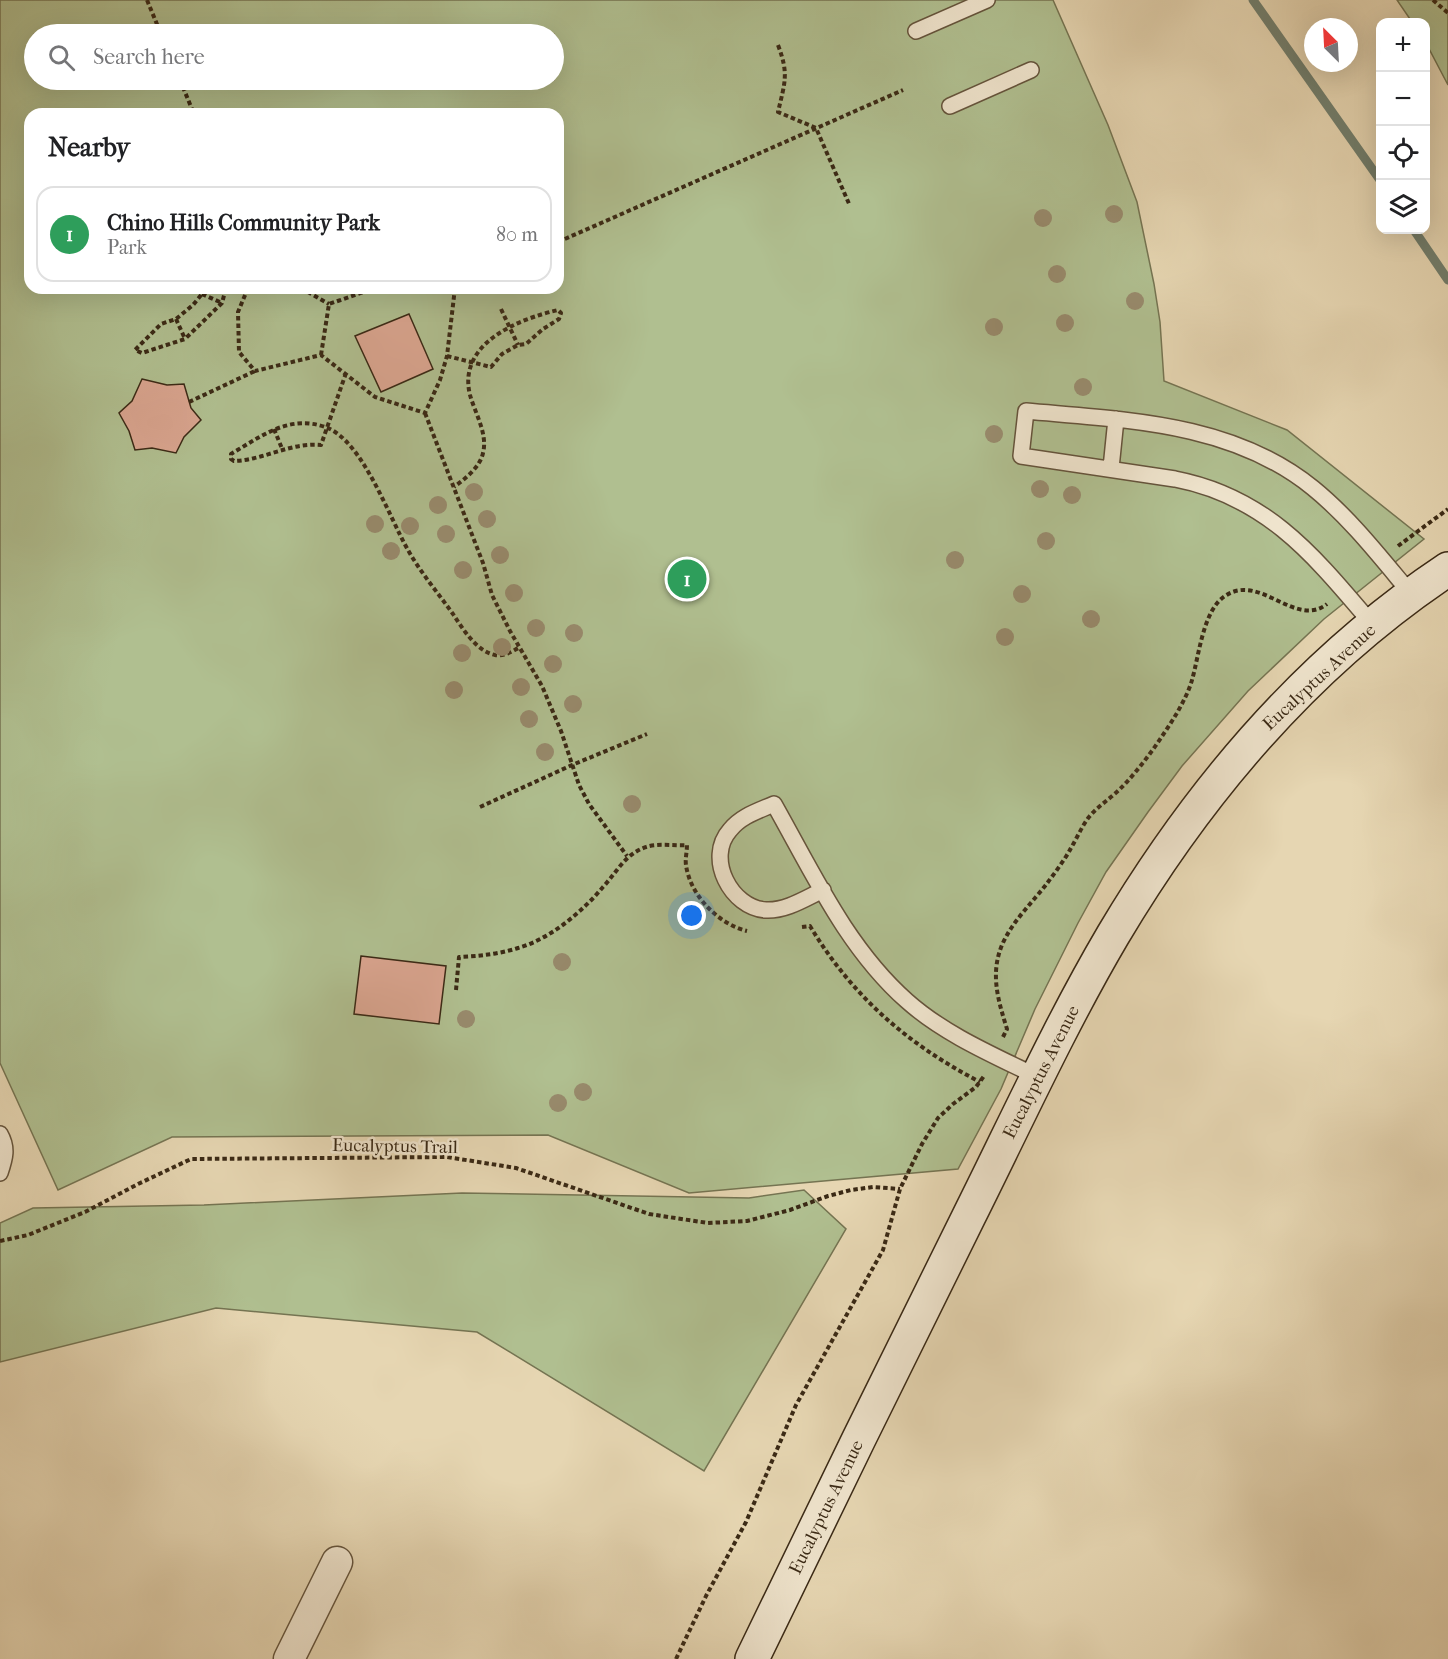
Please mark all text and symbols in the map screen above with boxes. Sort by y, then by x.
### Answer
north arrow [1304,18,1358,72]
map controls [1376,18,1430,234]
button: + [1376,18,1430,72]
search box [24,24,564,90]
icon: search [45,41,78,74]
text: Search here [93,44,205,70]
button: − [1376,72,1430,126]
button: locate [1376,126,1430,180]
text: Nearby [48,132,130,163]
button: layers [1376,180,1430,234]
text: Chino Hills Community Park [107,210,380,236]
text: 1 [66,223,73,246]
text: 80 m [496,223,538,246]
text: Park [107,236,147,259]
pin: 1 [668,556,706,602]
street label: Eucalyptus Avenue [1259,620,1380,735]
your location [677,901,706,930]
street label: Eucalyptus Avenue [999,1002,1084,1142]
street label: Eucalyptus Trail [332,1135,458,1158]
street label: Eucalyptus Avenue [785,1437,868,1578]

